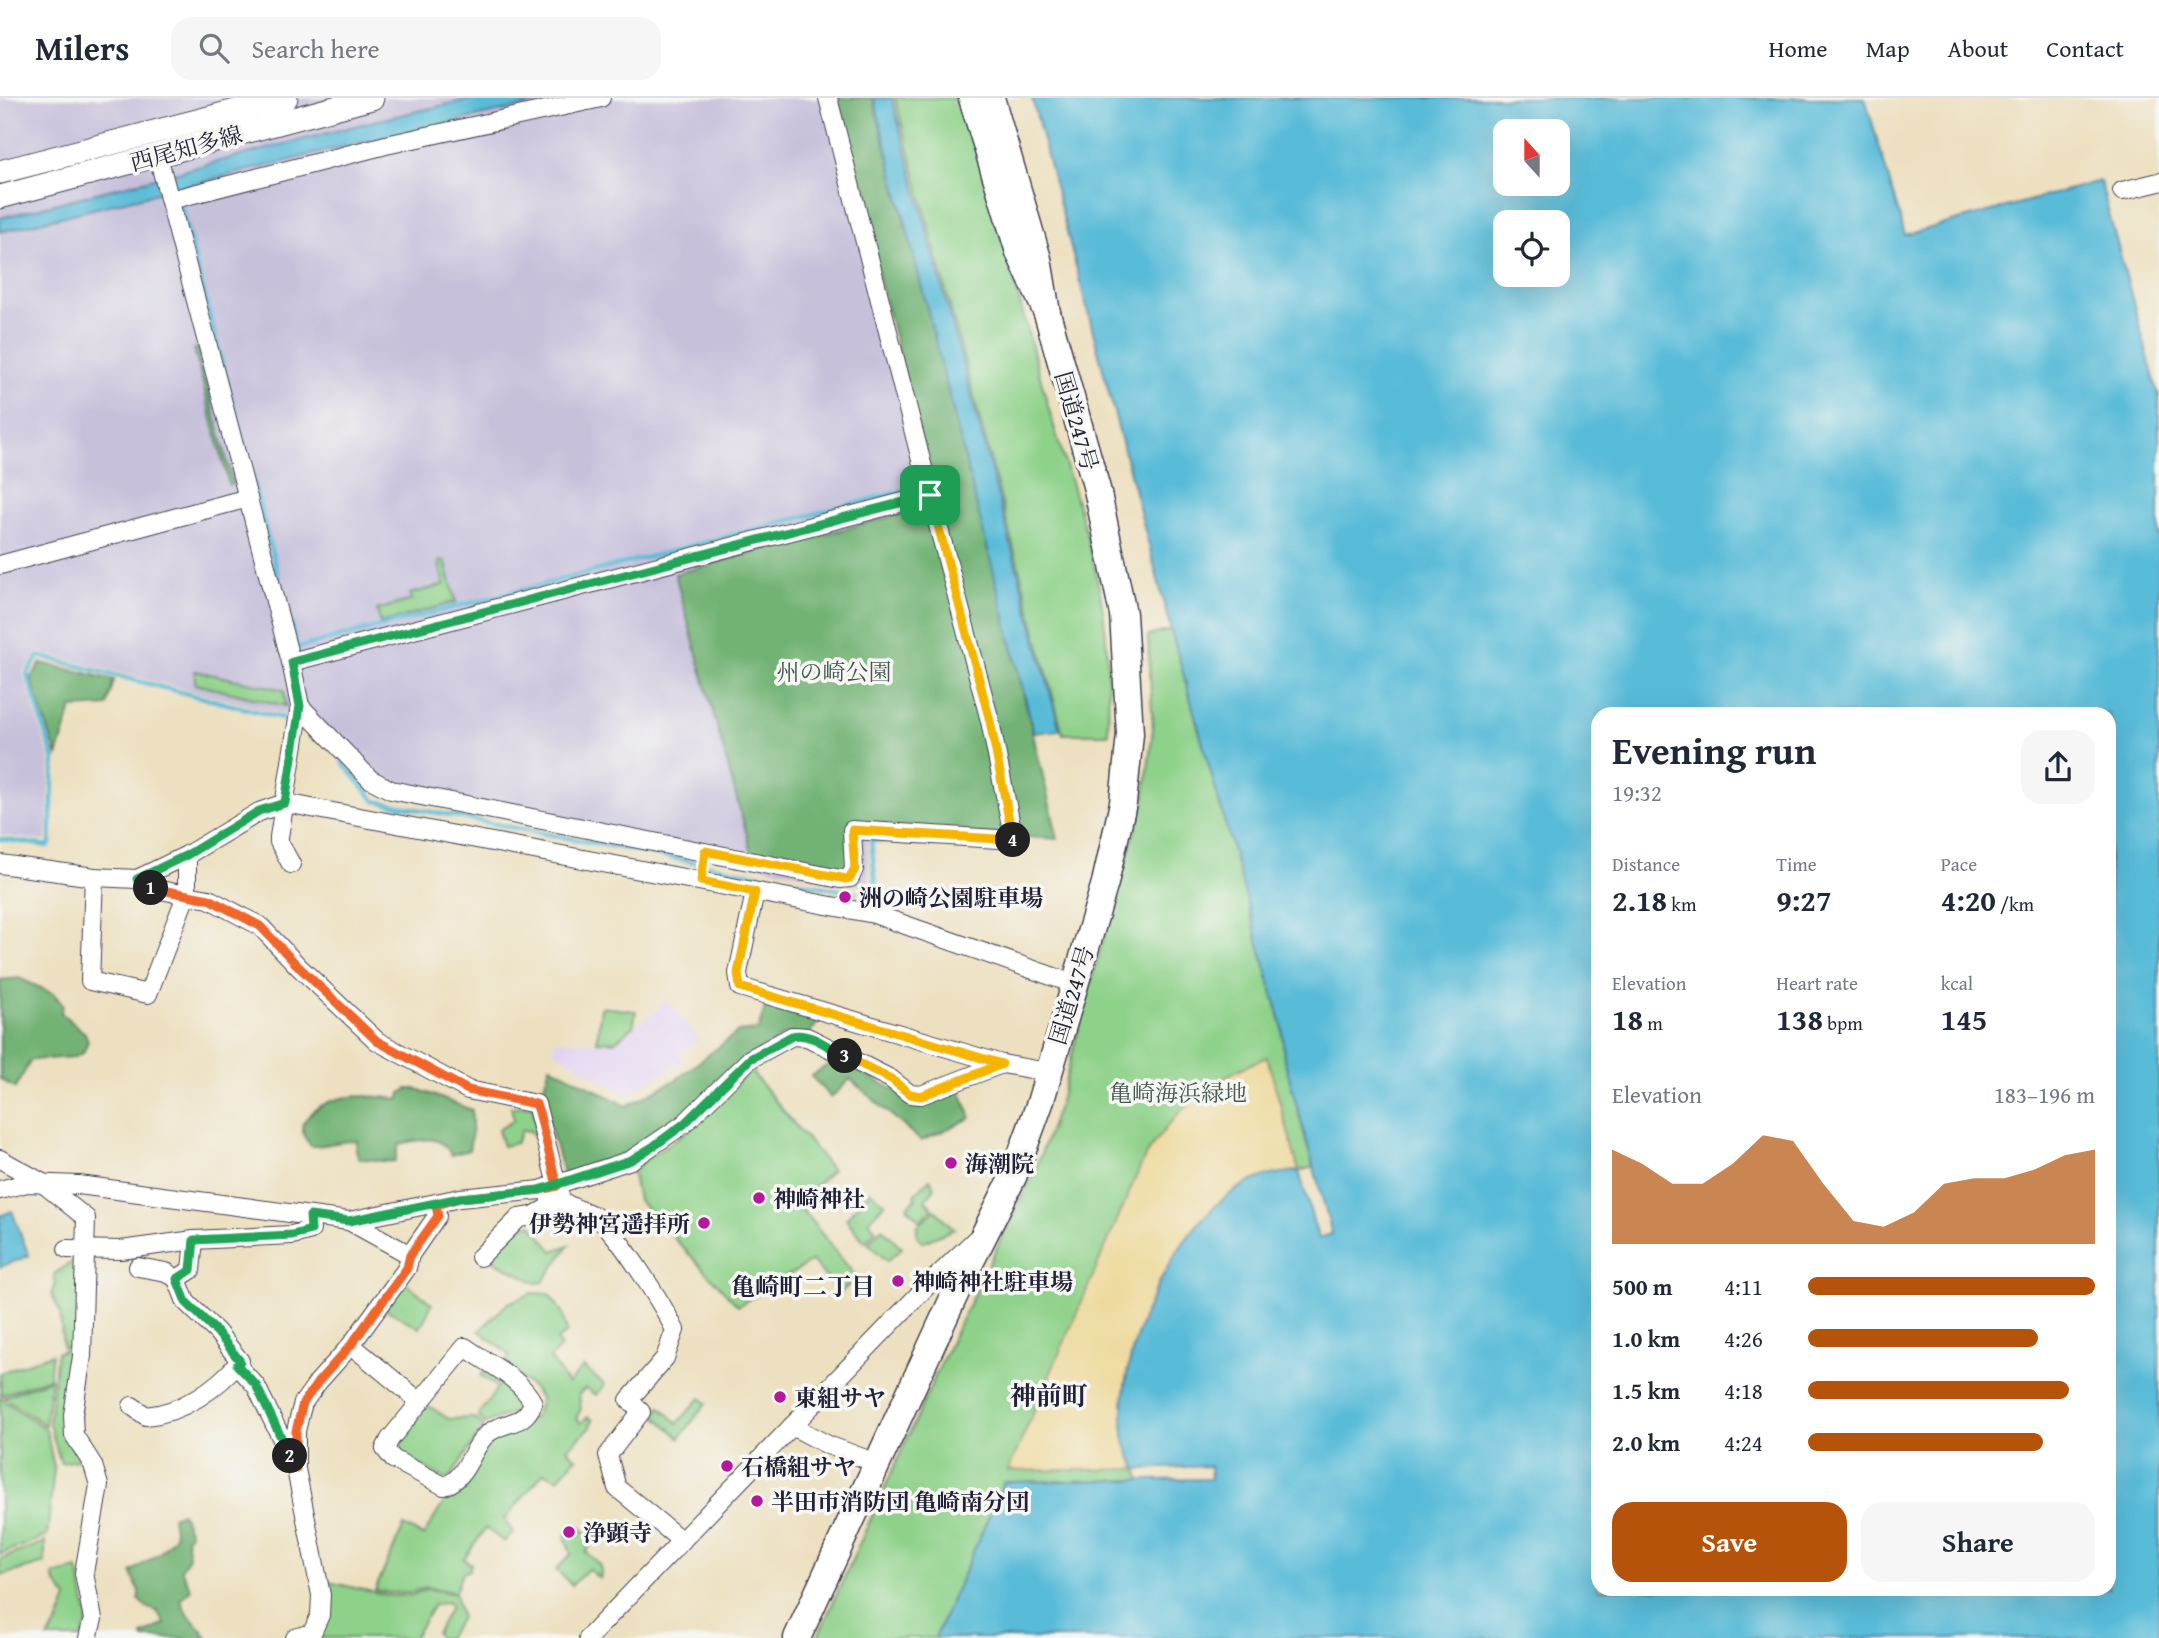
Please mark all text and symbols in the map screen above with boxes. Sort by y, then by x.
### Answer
search box [171,17,661,80]
text: Milers [35,24,129,72]
icon: search [195,29,233,67]
text: Search here [251,29,380,68]
text: Home [1769,31,1828,66]
text: Map [1866,31,1910,66]
text: About [1948,31,2008,66]
text: Contact [2046,31,2124,66]
street label: 西尾知多線 [126,117,246,179]
north arrow [1493,119,1570,196]
map controls [1493,119,1570,287]
button: locate [1493,210,1570,287]
street label: 国道247号 [1047,367,1107,475]
pin [900,465,960,525]
icon: arrive [911,476,949,514]
park label: 州の崎公園 [777,655,892,688]
text: Evening run [1612,722,1816,778]
button: share [2021,730,2095,804]
text: 19:32 [1612,776,1662,809]
pin: 4 [996,822,1030,858]
text: 4 [1008,825,1017,853]
text: Distance [1612,850,1680,878]
text: Time [1776,850,1817,878]
text: Pace [1941,850,1977,878]
pin: 1 [134,870,168,906]
text: 1 [146,873,155,901]
text: 2.18 [1612,878,1667,922]
text: 9:27 [1776,878,1831,922]
text: 4:20 [1941,878,1996,922]
place label: 洲の崎公園駐車場 [859,881,1043,914]
marker: 洲の崎公園駐車場 [837,889,853,905]
text: km [1667,890,1696,918]
text: /km [1996,890,2034,918]
street label: 国道247号 [1040,941,1102,1049]
text: Elevation [1612,969,1686,997]
text: Heart rate [1776,969,1858,997]
text: kcal [1941,969,1973,997]
text: 18 [1612,997,1643,1041]
text: 138 [1776,997,1823,1041]
text: 145 [1941,997,1987,1041]
text: m [1643,1009,1663,1037]
text: bpm [1823,1009,1863,1037]
pin: 3 [828,1038,862,1074]
text: 3 [840,1041,849,1069]
park label: 亀崎海浜緑地 [1109,1076,1247,1109]
text: Elevation [1612,1078,1702,1111]
text: 183–196 m [1994,1078,2095,1111]
place label: 海潮院 [965,1147,1034,1180]
marker: 海潮院 [943,1155,959,1171]
place label: 神崎神社 [773,1182,865,1215]
marker: 神崎神社 [751,1190,767,1206]
place label: 伊勢神宮遥拝所 [529,1207,690,1240]
marker: 伊勢神宮遥拝所 [696,1215,712,1231]
place label: 神崎神社駐車場 [912,1265,1073,1298]
district label: 亀崎町二丁目 [731,1269,875,1304]
text: 500 m [1612,1270,1673,1303]
text: 4:11 [1724,1270,1763,1303]
marker: 神崎神社駐車場 [890,1273,906,1289]
text: 1.0 km [1612,1322,1680,1355]
text: 4:26 [1724,1322,1763,1355]
text: 1.5 km [1612,1374,1680,1407]
text: 4:18 [1724,1374,1763,1407]
district label: 神前町 [1010,1376,1088,1415]
place label: 東組サヤ [794,1381,886,1414]
marker: 東組サヤ [772,1389,788,1405]
text: 2.0 km [1612,1426,1680,1459]
text: 4:24 [1724,1426,1763,1459]
pin: 2 [272,1438,308,1474]
text: 2 [285,1441,294,1469]
place label: 石橋組サヤ [741,1450,856,1483]
marker: 石橋組サヤ [719,1458,735,1474]
place label: 半田市消防団 亀崎南分団 [771,1485,1029,1518]
marker: 半田市消防団 亀崎南分団 [749,1493,765,1509]
button: Save [1612,1502,1847,1582]
button: Share [1861,1502,2095,1582]
place label: 浄顕寺 [583,1516,652,1549]
marker: 浄顕寺 [561,1524,577,1540]

